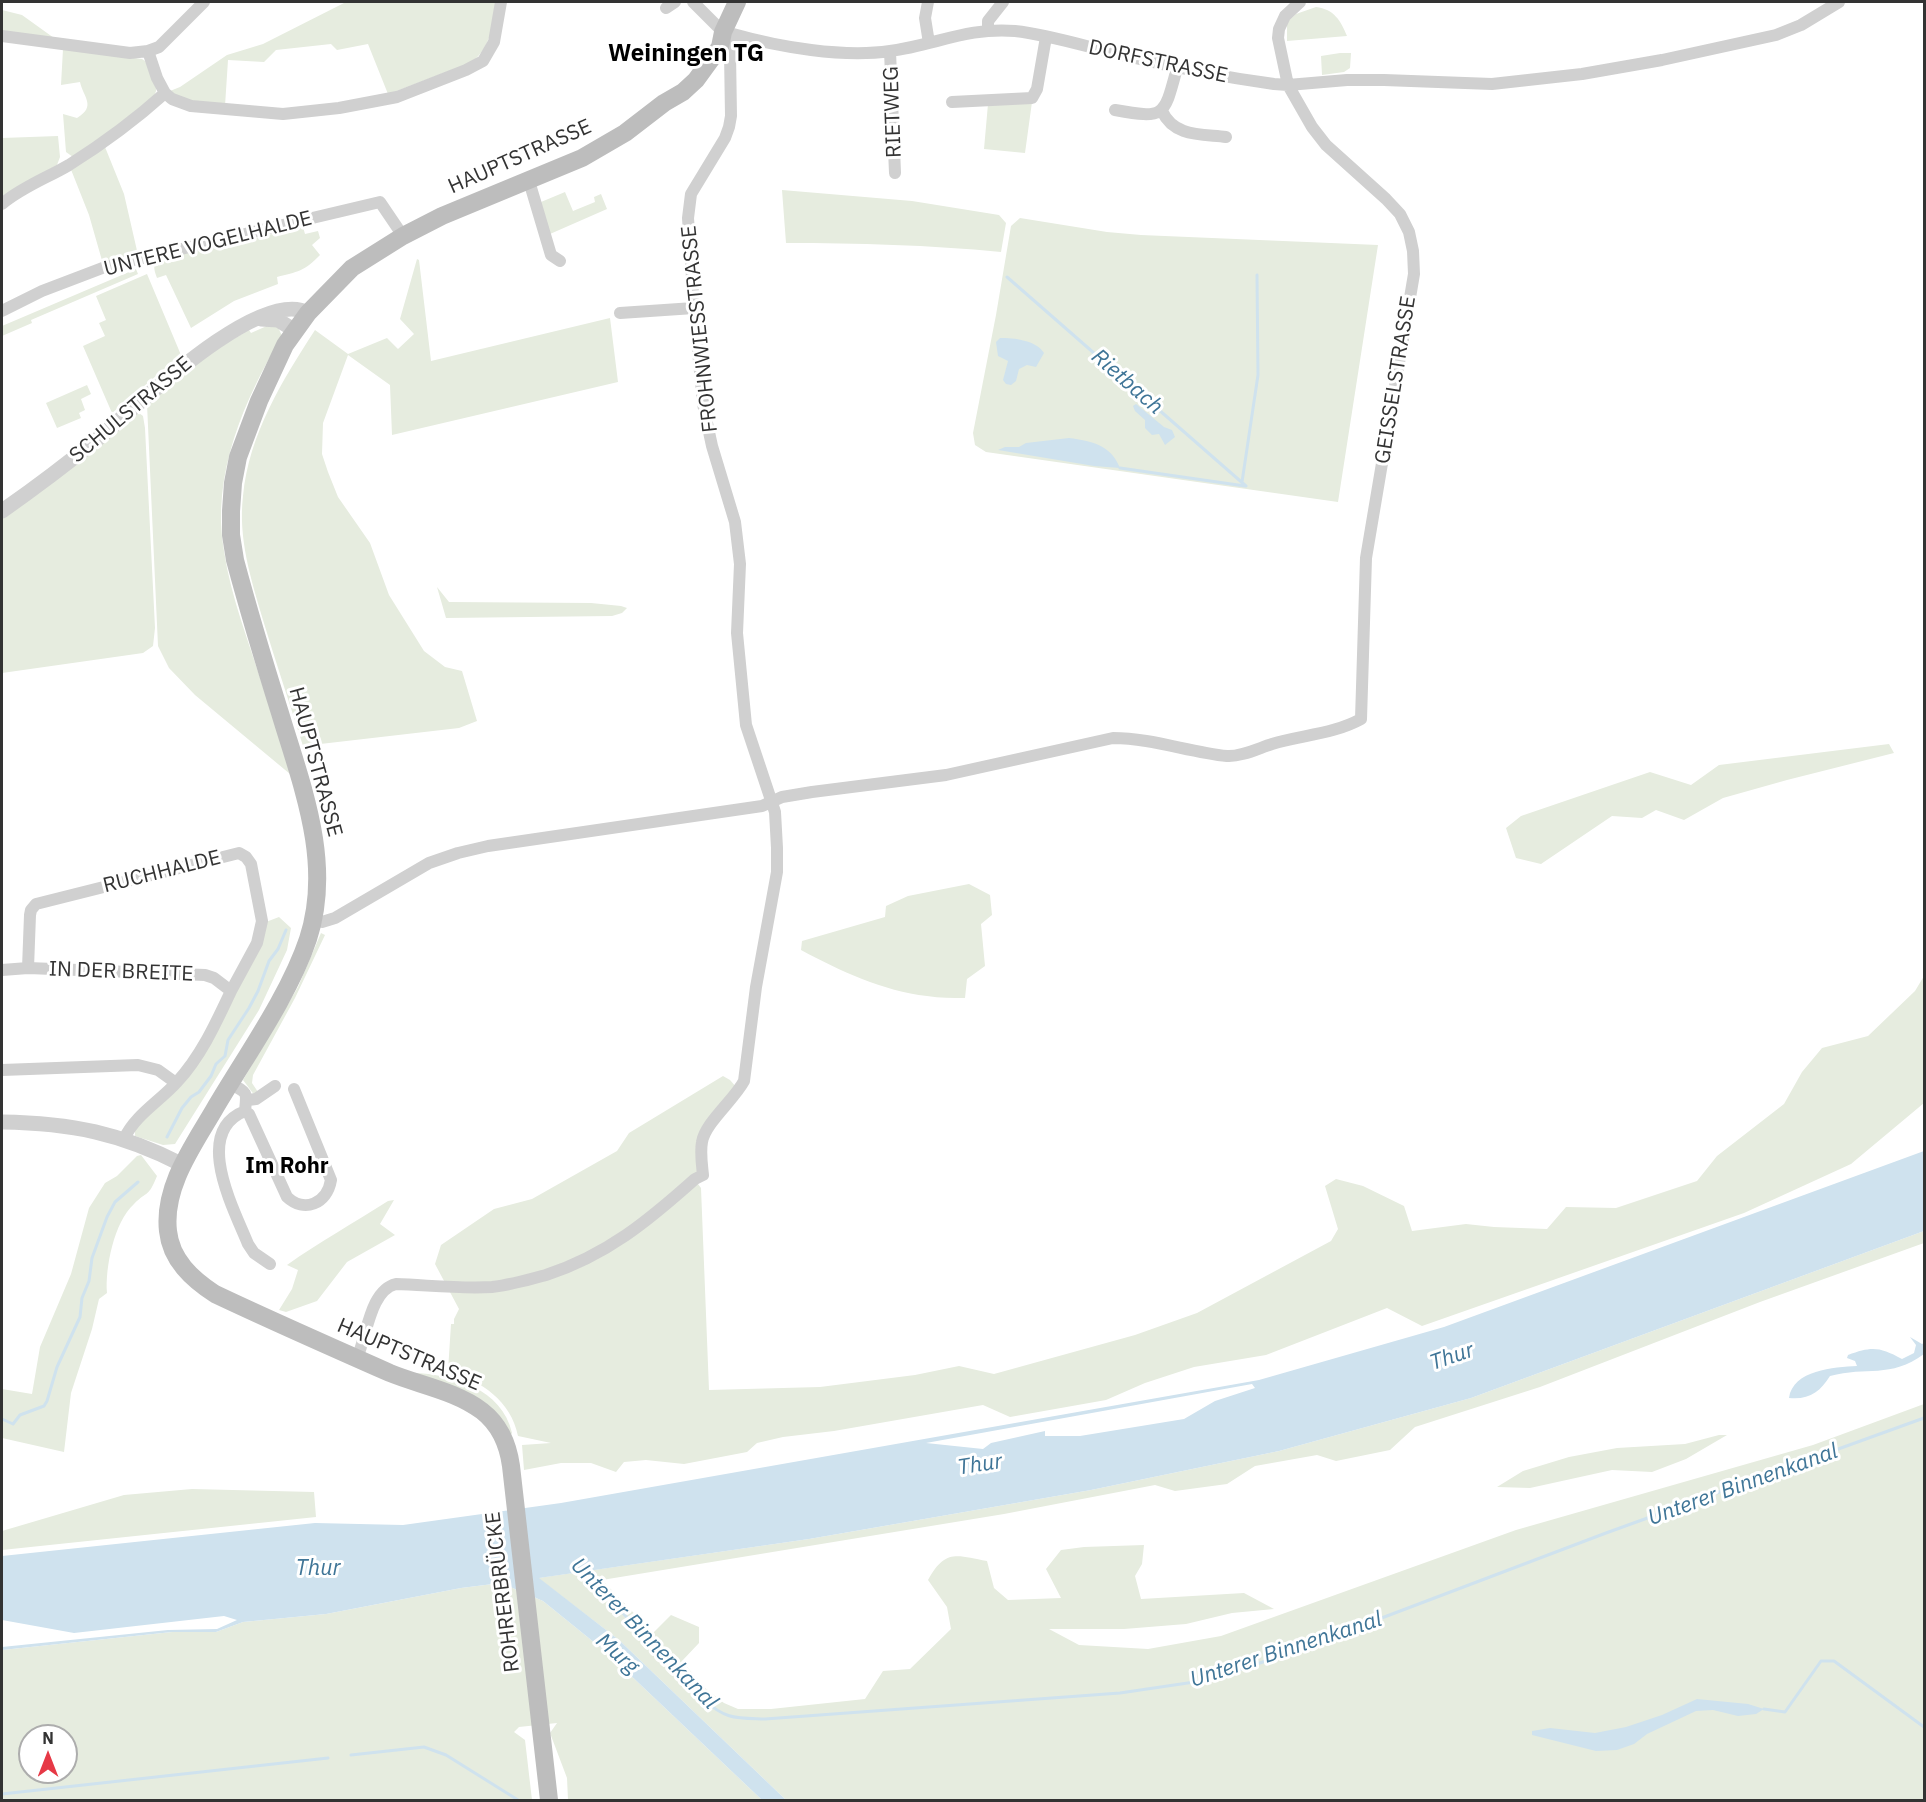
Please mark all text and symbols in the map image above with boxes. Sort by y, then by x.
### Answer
street label: DORFSTRASSE [1086,35,1230,89]
district label: Weiningen TG [608,40,764,68]
street label: RIETWEG [879,66,907,158]
street label: HAUPTSTRASSE [445,114,595,200]
street label: UNTERE VOGELHALDE [101,206,315,282]
street label: FROHNWIESSTRASSE [677,224,723,434]
street label: GEISSELSTRASSE [1370,294,1422,466]
water label: Rietbach [1086,344,1168,420]
street label: SCHULSTRASSE [65,351,197,469]
street label: HAUPTSTRASSE [283,684,347,840]
street label: RUCHHALDE [101,845,223,899]
street label: IN DER BREITE [48,957,194,987]
district label: Im Rohr [245,1154,329,1180]
street label: HAUPTSTRASSE [333,1313,485,1397]
water label: Thur [1426,1337,1478,1377]
water label: Unterer Binnenkanal [1644,1438,1842,1532]
water label: Thur [956,1448,1004,1482]
street label: ROHRERBRÜCKE [481,1510,525,1674]
water label: Unterer Binnenkanal [565,1553,723,1715]
water label: Thur [295,1556,341,1582]
water label: Unterer Binnenkanal [1187,1606,1385,1694]
water label: Murg [590,1628,644,1680]
north arrow [18,1724,78,1784]
text: N [42,1728,54,1748]

